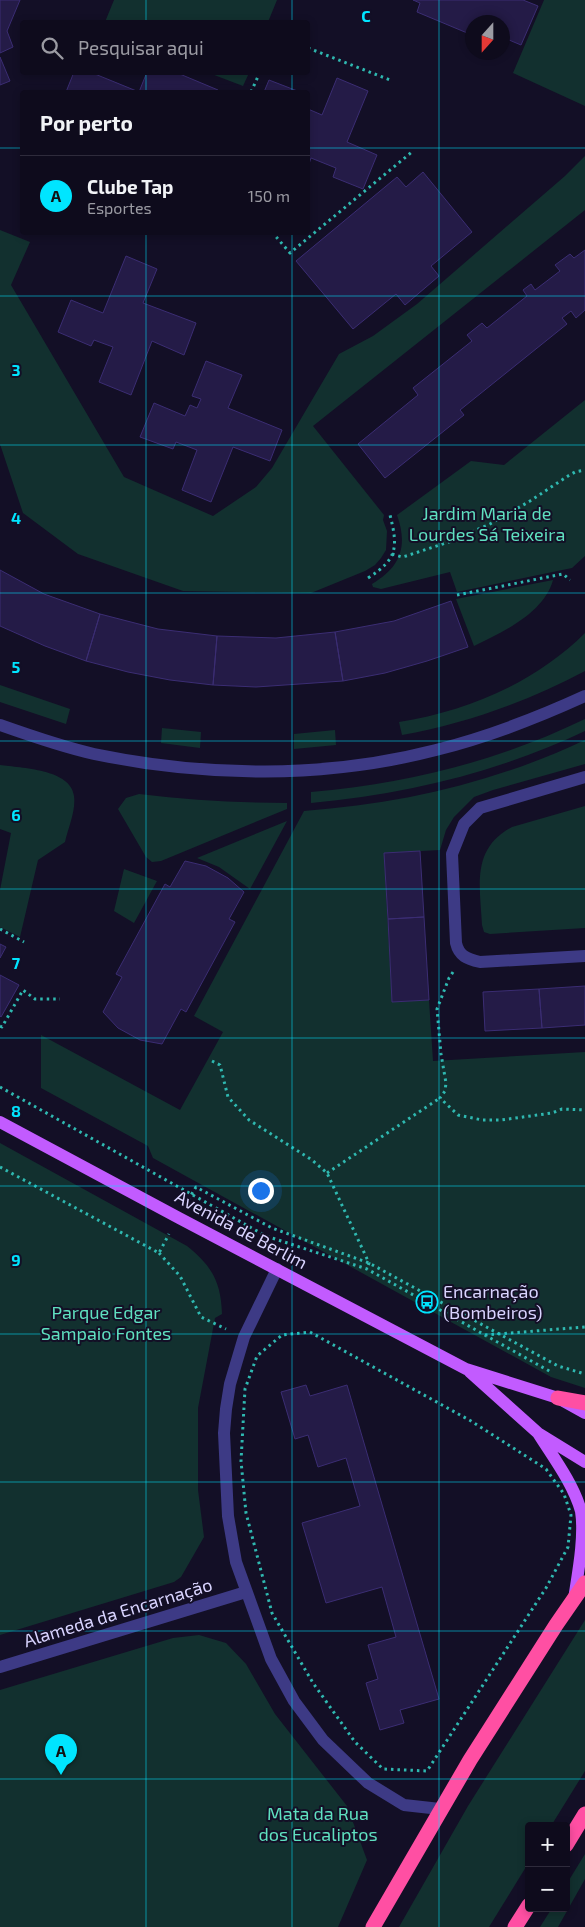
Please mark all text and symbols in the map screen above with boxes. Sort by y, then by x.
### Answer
text: C [361,6,371,25]
north arrow [465,15,510,60]
search box [20,20,310,75]
icon: search [38,34,66,62]
text: Pesquisar aqui [78,36,204,59]
text: Por perto [40,110,133,135]
text: Clube Tap [87,175,173,198]
text: A [51,186,61,205]
text: 150 m [248,186,290,205]
text: Esportes [87,198,152,217]
text: 3 [11,360,21,379]
park label: Jardim Maria de Lourdes Sá Teixeira [409,502,565,545]
text: 4 [11,508,21,527]
text: 5 [12,657,21,676]
text: 6 [11,805,21,824]
text: 7 [12,953,21,972]
text: 8 [11,1101,21,1120]
your location [248,1178,274,1204]
street label: Avenida de Berlim [172,1185,311,1273]
text: 9 [11,1250,21,1269]
place label: Encarnação (Bombeiros) [443,1280,543,1323]
bus stop icon: Encarnação (Bombeiros) [415,1290,439,1314]
park label: Parque Edgar Sampaio Fontes [41,1301,171,1344]
street label: Alameda da Encarnação [21,1573,215,1652]
pin: A [45,1734,77,1775]
park label: Mata da Rua dos Eucaliptos [258,1802,378,1845]
map controls [525,1822,570,1912]
button: + [525,1822,570,1867]
button: − [525,1867,570,1912]

